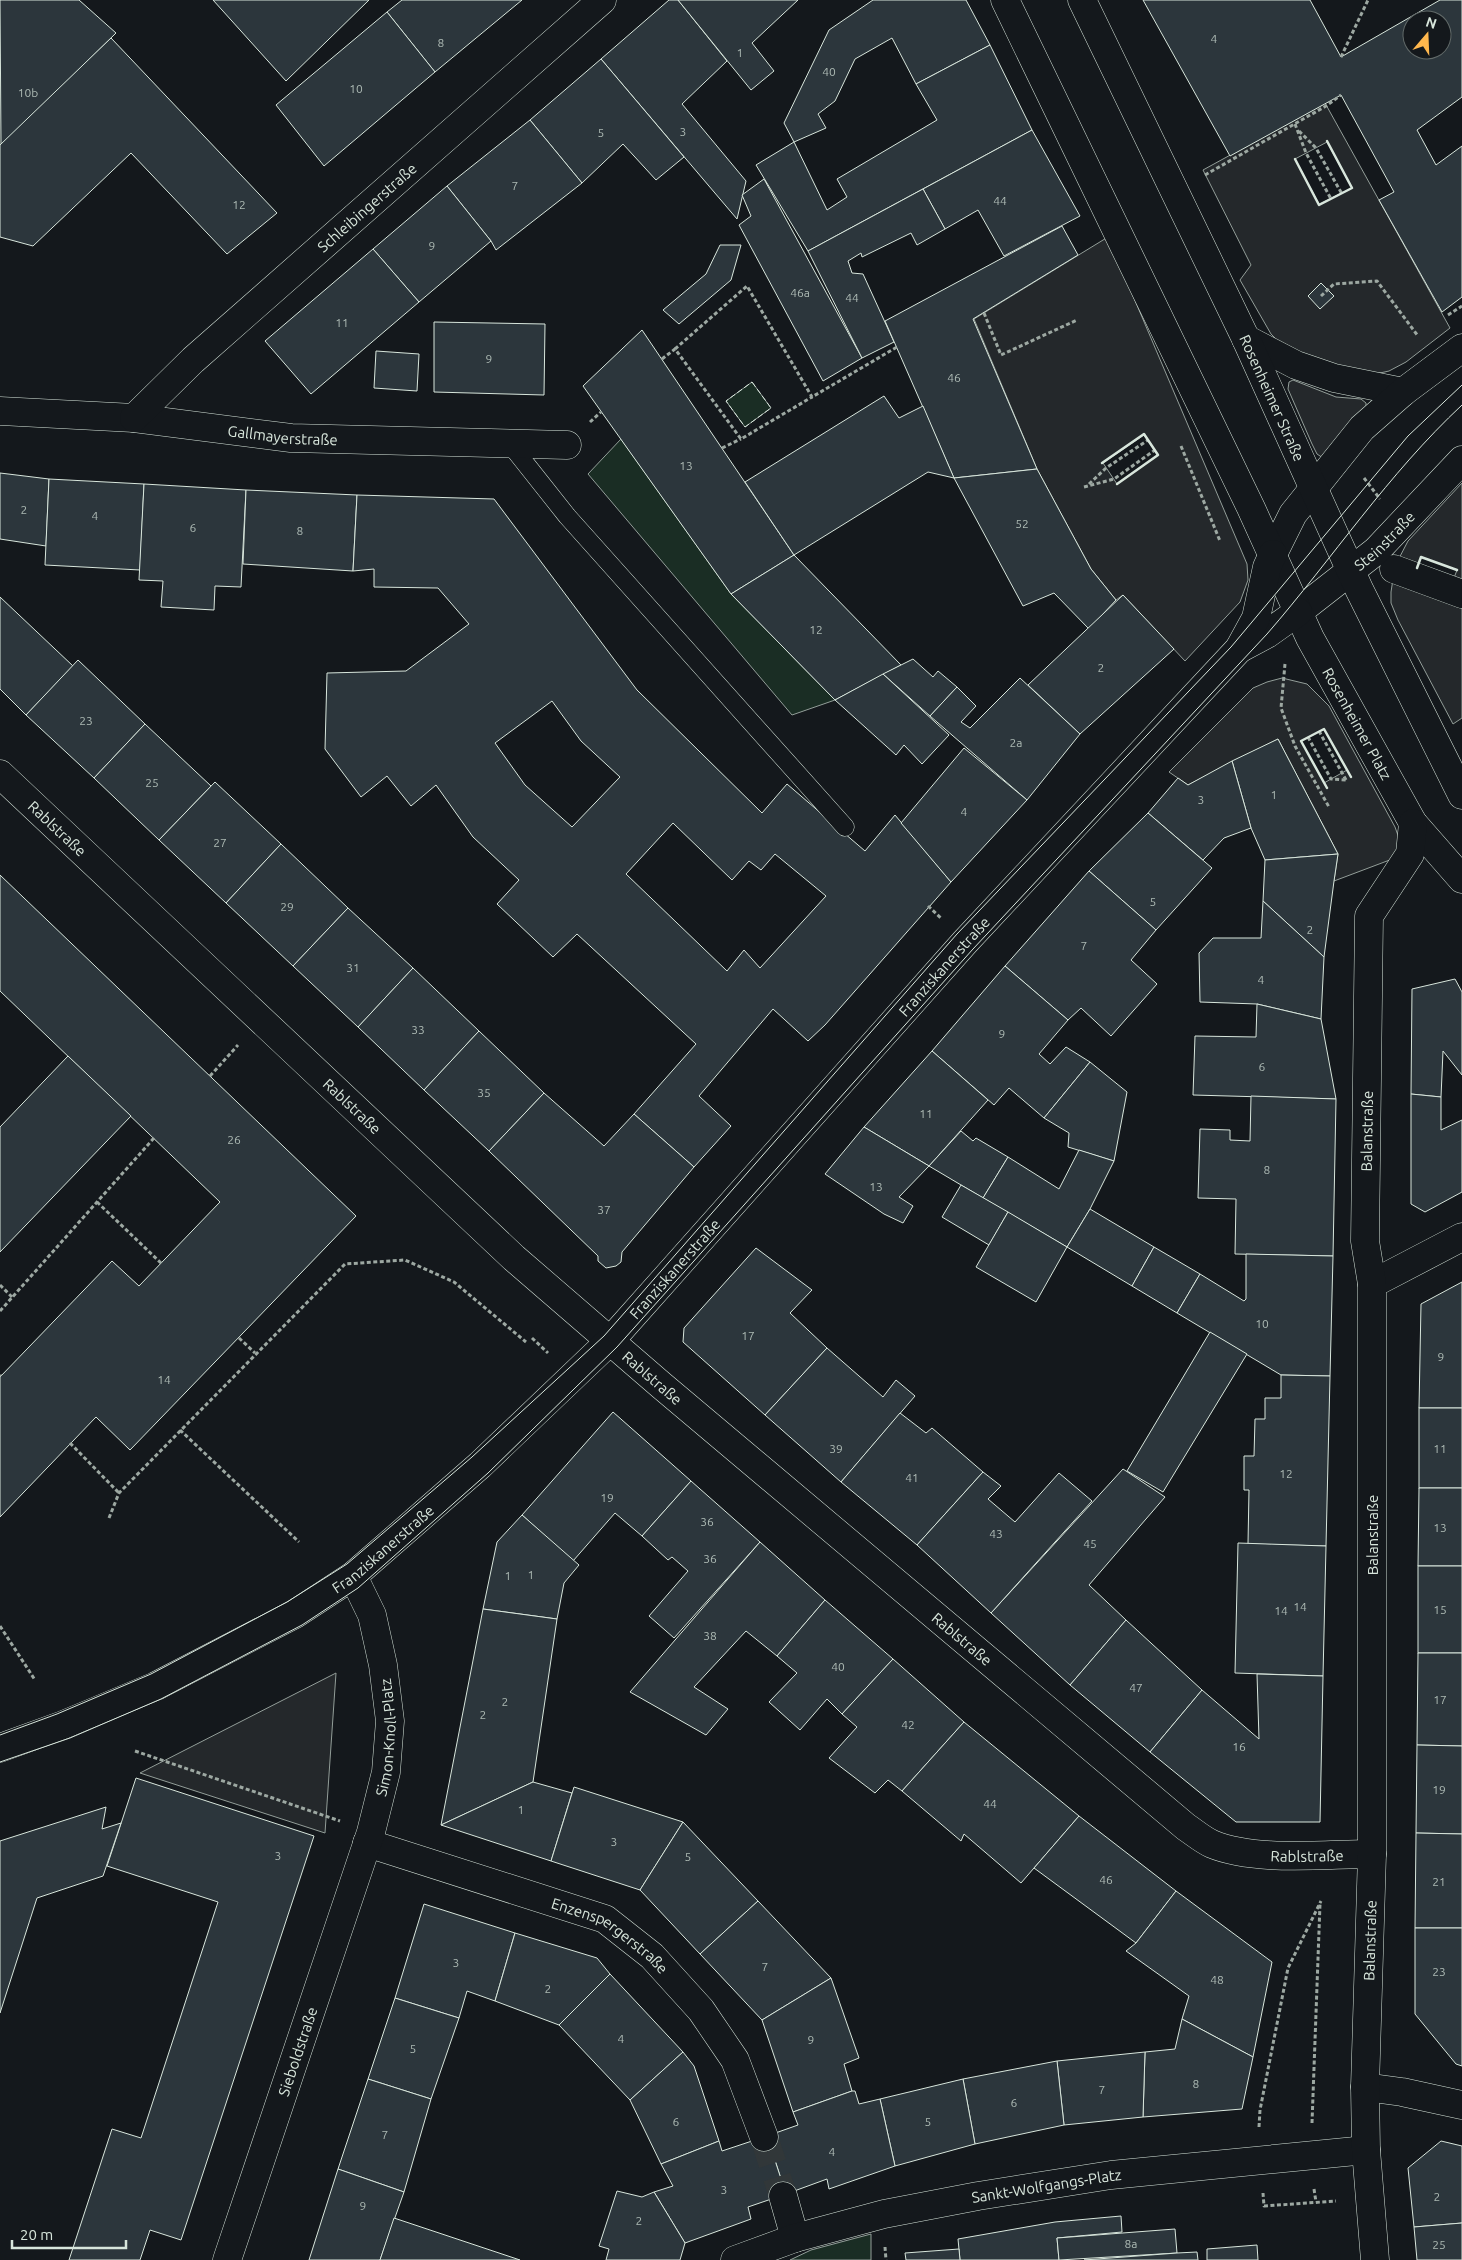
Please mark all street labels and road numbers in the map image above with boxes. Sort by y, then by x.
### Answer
street label: Schleibingerstraße [314,159,420,255]
street label: Rosenheimer Straße [1237,332,1308,464]
street label: Gallmayerstraße [227,422,338,448]
street label: Steinstraße [1351,508,1418,574]
street label: Rosenheimer Platz [1320,664,1396,783]
street label: Rablstraße [25,797,90,859]
street label: Franziskanerstraße [895,913,993,1019]
street label: Rablstraße [320,1075,385,1137]
street label: Balanstraße [1357,1091,1375,1171]
street label: Franziskanerstraße [626,1215,723,1322]
street label: Rablstraße [619,1347,686,1408]
street label: Balanstraße [1364,1495,1381,1575]
street label: Franziskanerstraße [329,1501,437,1596]
street label: Rablstraße [929,1609,996,1669]
street label: Simon-Knoll-Platz [372,1678,399,1798]
street label: Rablstraße [1270,1846,1344,1864]
street label: Enzenspergerstraße [549,1894,672,1977]
street label: Balanstraße [1360,1900,1379,1981]
street label: Sieboldstraße [274,2005,320,2098]
street label: Sankt-Wolfgangs-Platz [970,2166,1122,2206]

